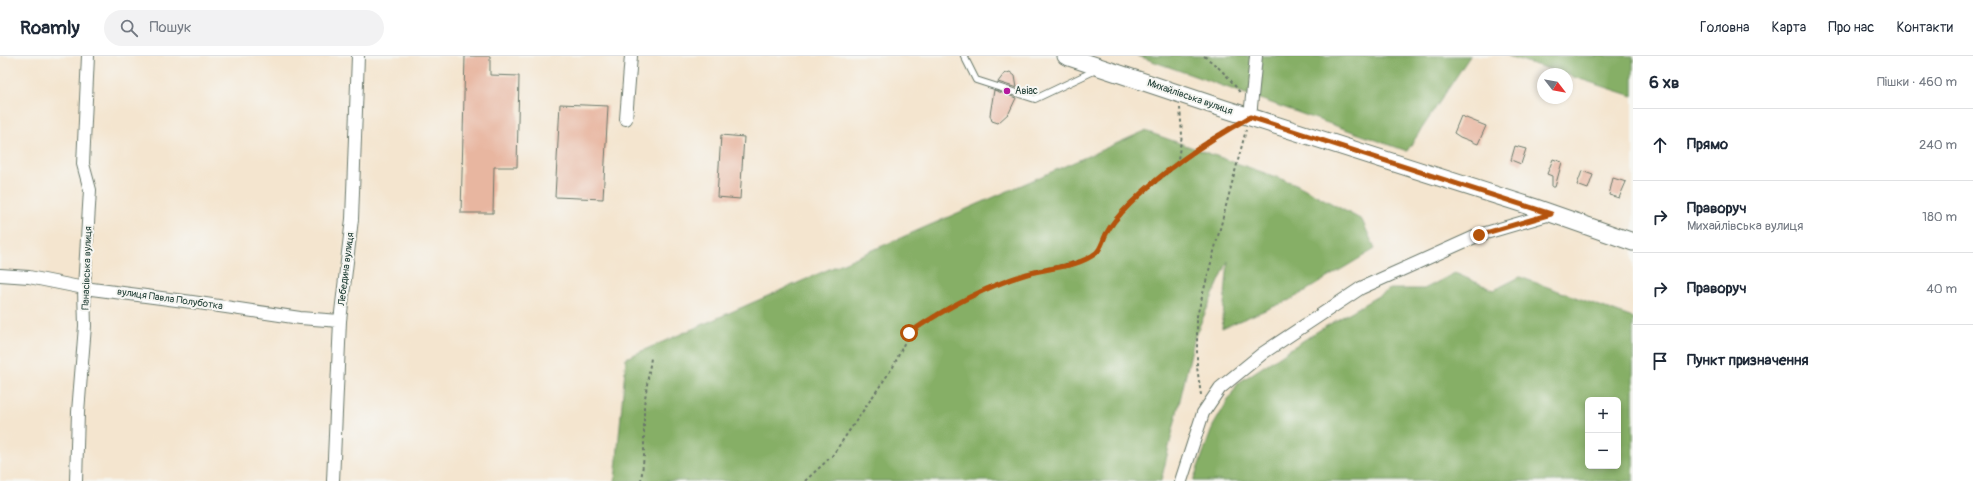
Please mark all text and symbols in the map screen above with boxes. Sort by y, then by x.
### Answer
search box [104,10,384,46]
text: Roamly [20,16,80,40]
icon: search [118,17,140,39]
text: Пошук [150,18,191,37]
text: Головна [1700,19,1750,36]
text: Карта [1772,19,1806,36]
text: Про нас [1828,19,1874,36]
text: Контакти [1896,19,1953,36]
north arrow [1537,68,1573,104]
text: 6 хв [1649,72,1679,93]
text: Пішки · 460 m [1877,74,1957,90]
street label: Михайлівська вулиця [1146,77,1235,117]
place label: Авіас [1015,85,1038,97]
marker: Авіас [1002,86,1012,96]
icon: ahead [1649,134,1671,156]
text: Прямо [1687,135,1728,154]
text: 240 m [1919,137,1957,153]
text: Праворуч [1687,199,1747,218]
icon: right [1649,206,1671,228]
text: 180 m [1922,209,1957,225]
text: Михайлівська вулиця [1687,218,1803,234]
street label: Панасівська вулиця [80,226,94,310]
route end [1470,226,1488,244]
street label: Лебедина вулиця [335,231,356,307]
icon: right [1649,278,1671,300]
text: Праворуч [1687,279,1747,298]
text: 40 m [1926,281,1957,297]
street label: вулиця Павла Полуботка [116,286,224,312]
route start [900,324,918,342]
icon: arrive [1649,350,1671,372]
text: Пункт призначення [1687,351,1808,370]
map controls [1585,397,1621,469]
button: + [1585,397,1621,433]
button: − [1585,433,1621,469]

